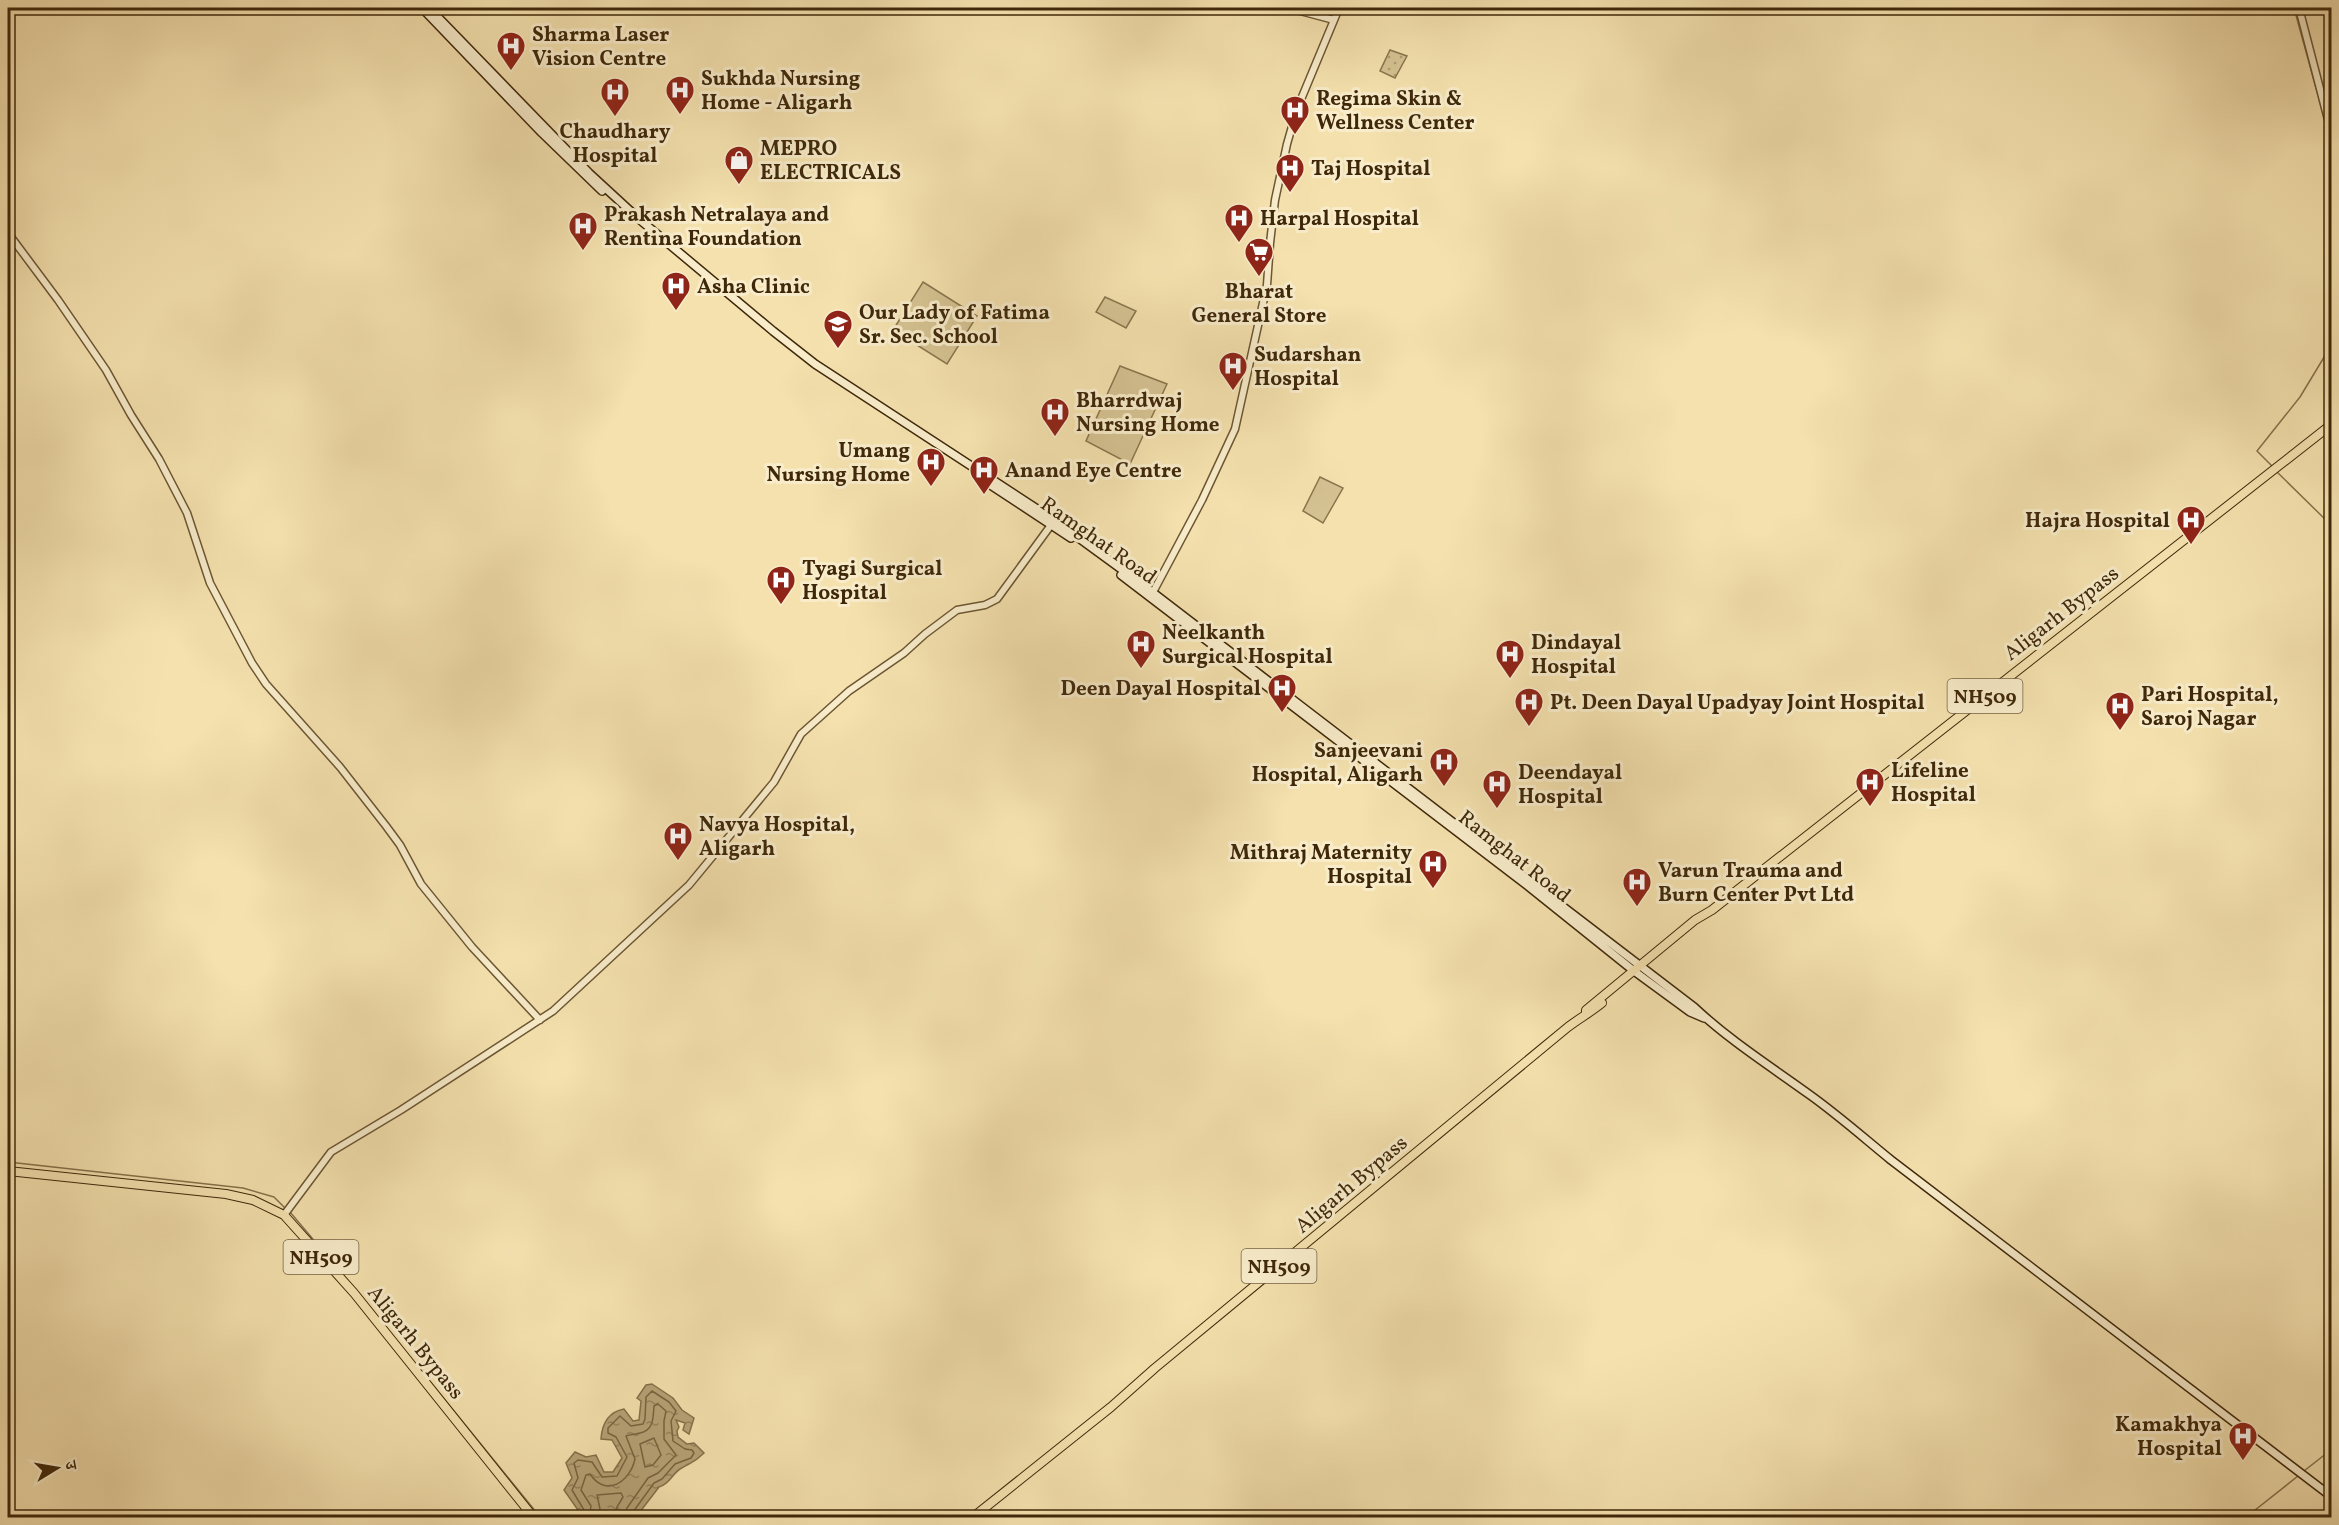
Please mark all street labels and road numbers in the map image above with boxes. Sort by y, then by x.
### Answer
street label: Ramghat Road [1034,490,1162,592]
street label: Aligarh Bypass [1998,560,2126,668]
road number: NH509 [1948,679,2022,713]
street label: Ramghat Road [1452,804,1577,910]
street label: Aligarh Bypass [1289,1129,1415,1241]
road number: NH509 [284,1240,358,1274]
road number: NH509 [1242,1249,1316,1283]
street label: Aligarh Bypass [360,1280,470,1406]

